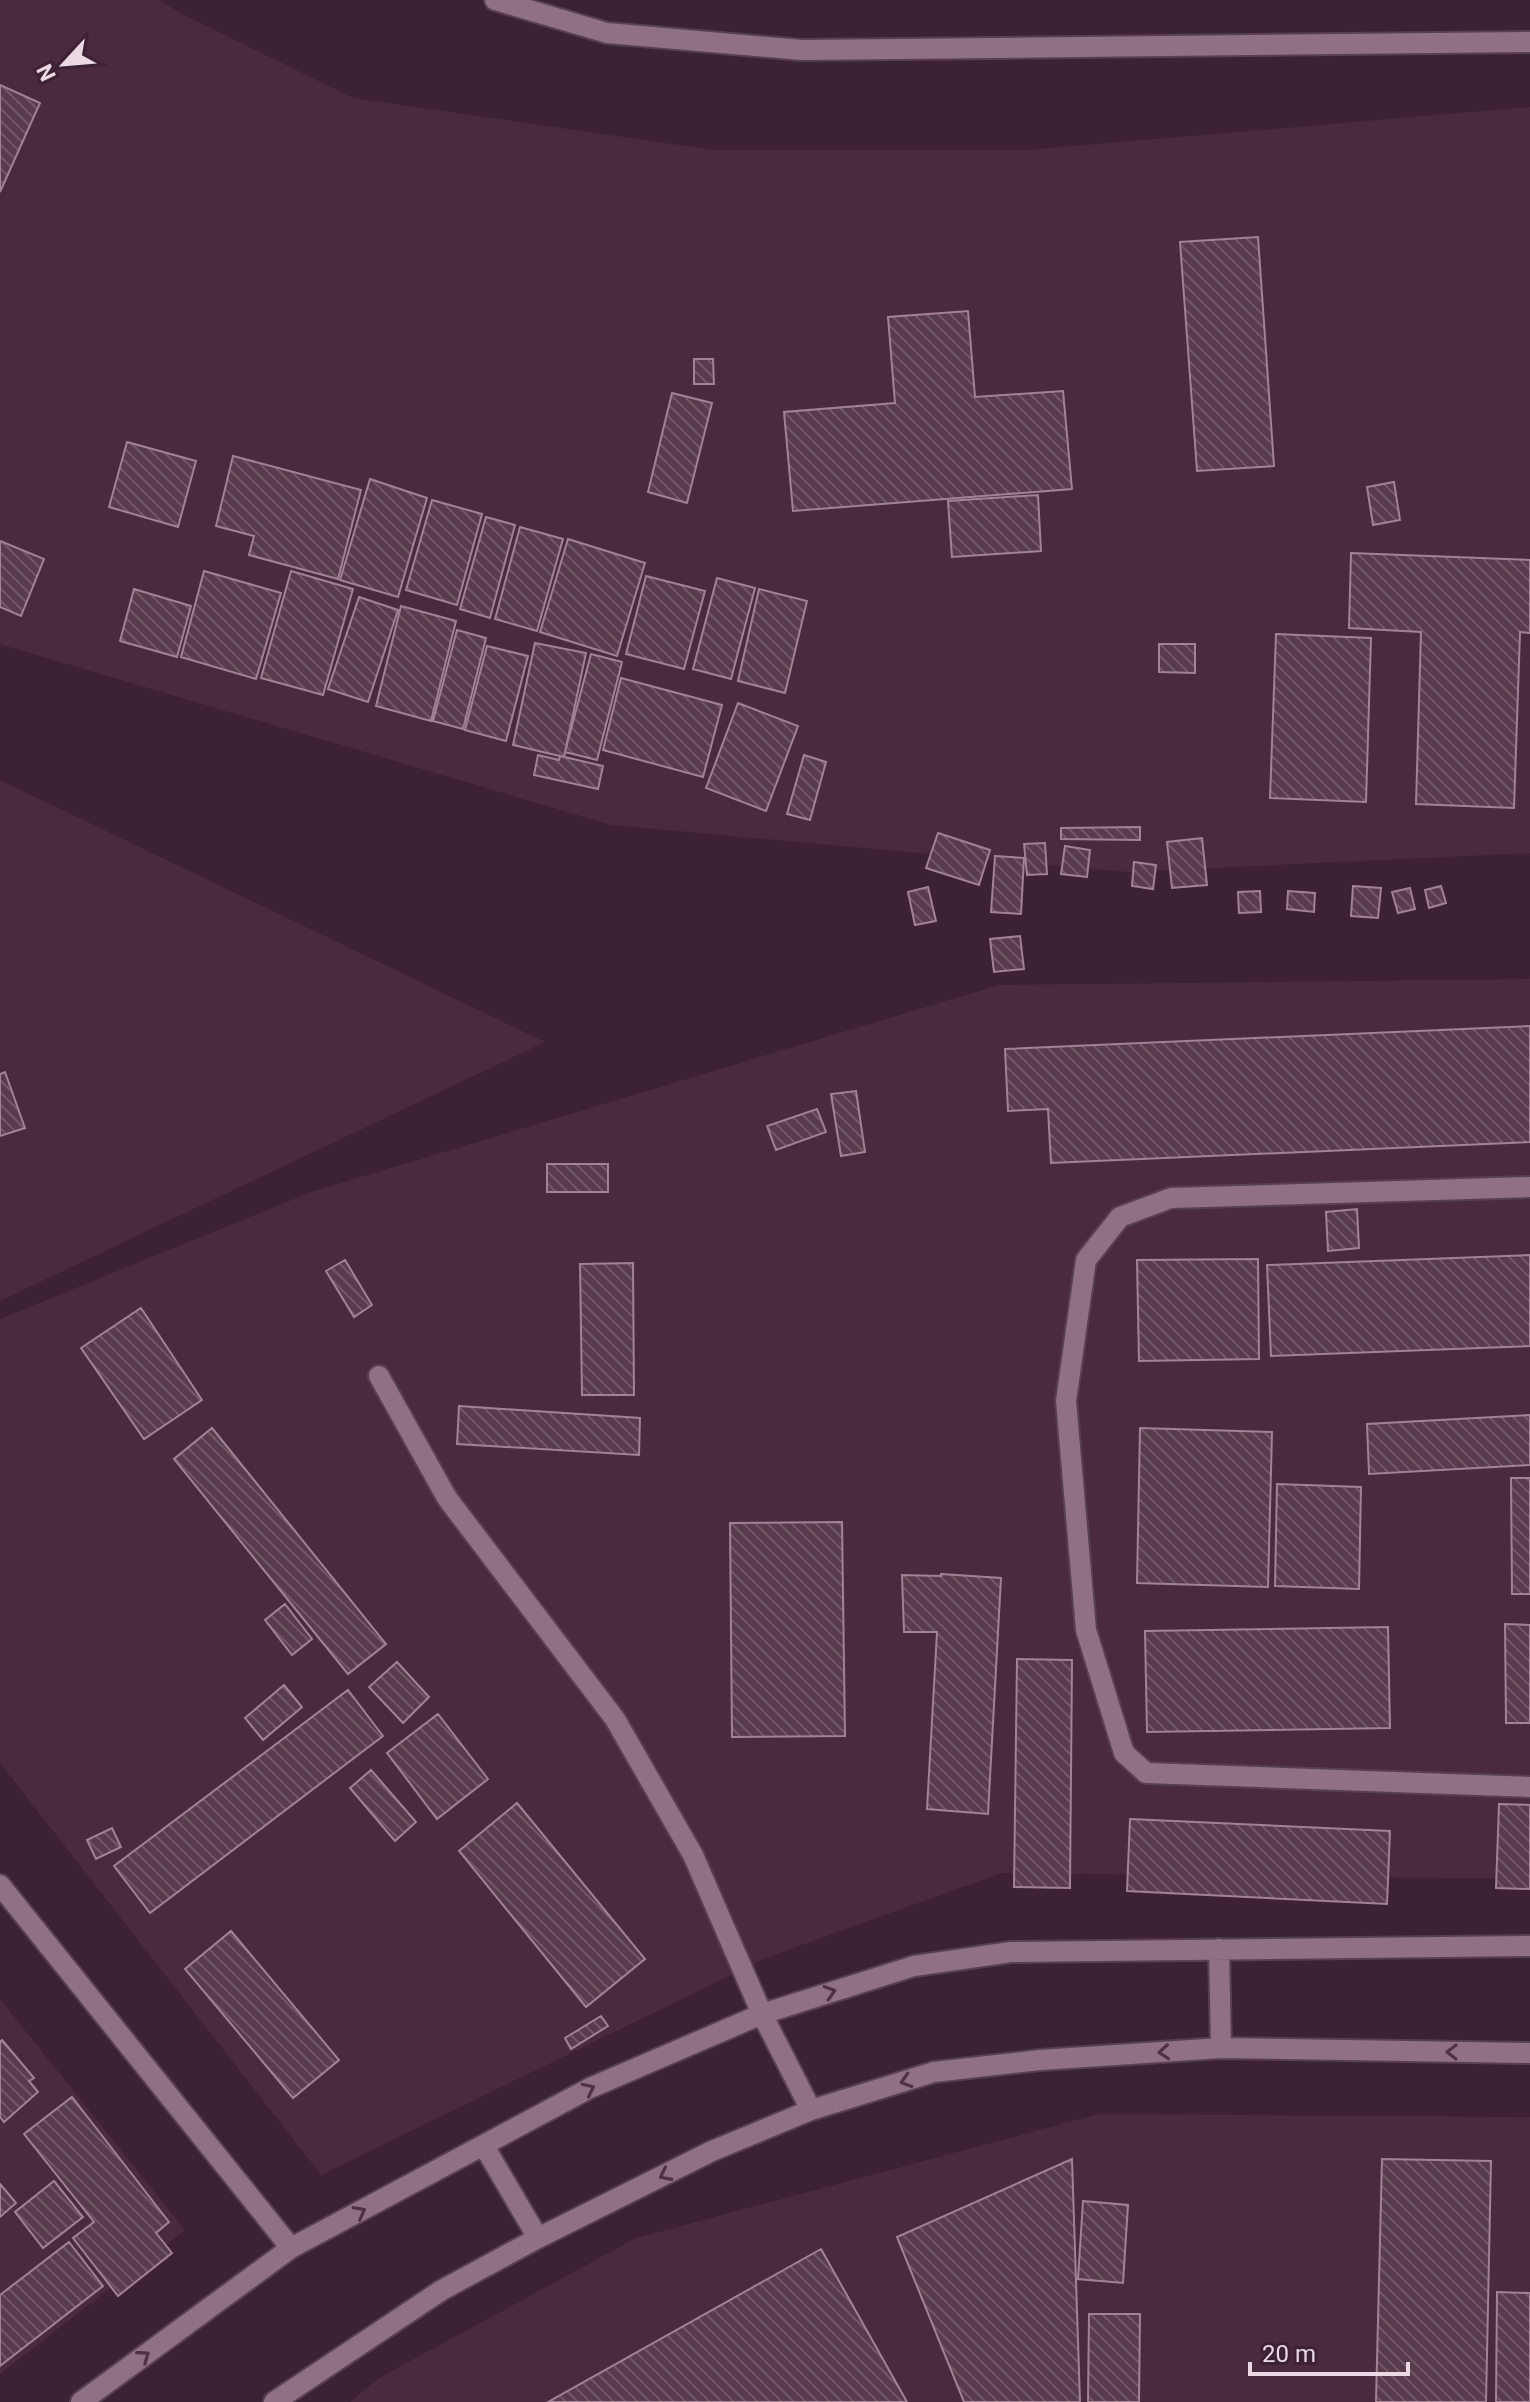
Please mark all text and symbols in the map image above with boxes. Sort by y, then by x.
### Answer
north arrow [24,24,104,104]
text: N [32,60,61,85]
one-way arrow [822,1986,836,2002]
one-way arrow [1157,2043,1170,2060]
one-way arrow [1445,2043,1458,2061]
one-way arrow [900,2072,914,2088]
one-way arrow [580,2083,595,2099]
one-way arrow [658,2165,673,2180]
one-way arrow [351,2206,366,2221]
scale bar [1250,2326,1408,2376]
text: 20 m [1262,2340,1316,2368]
one-way arrow [135,2351,149,2365]

